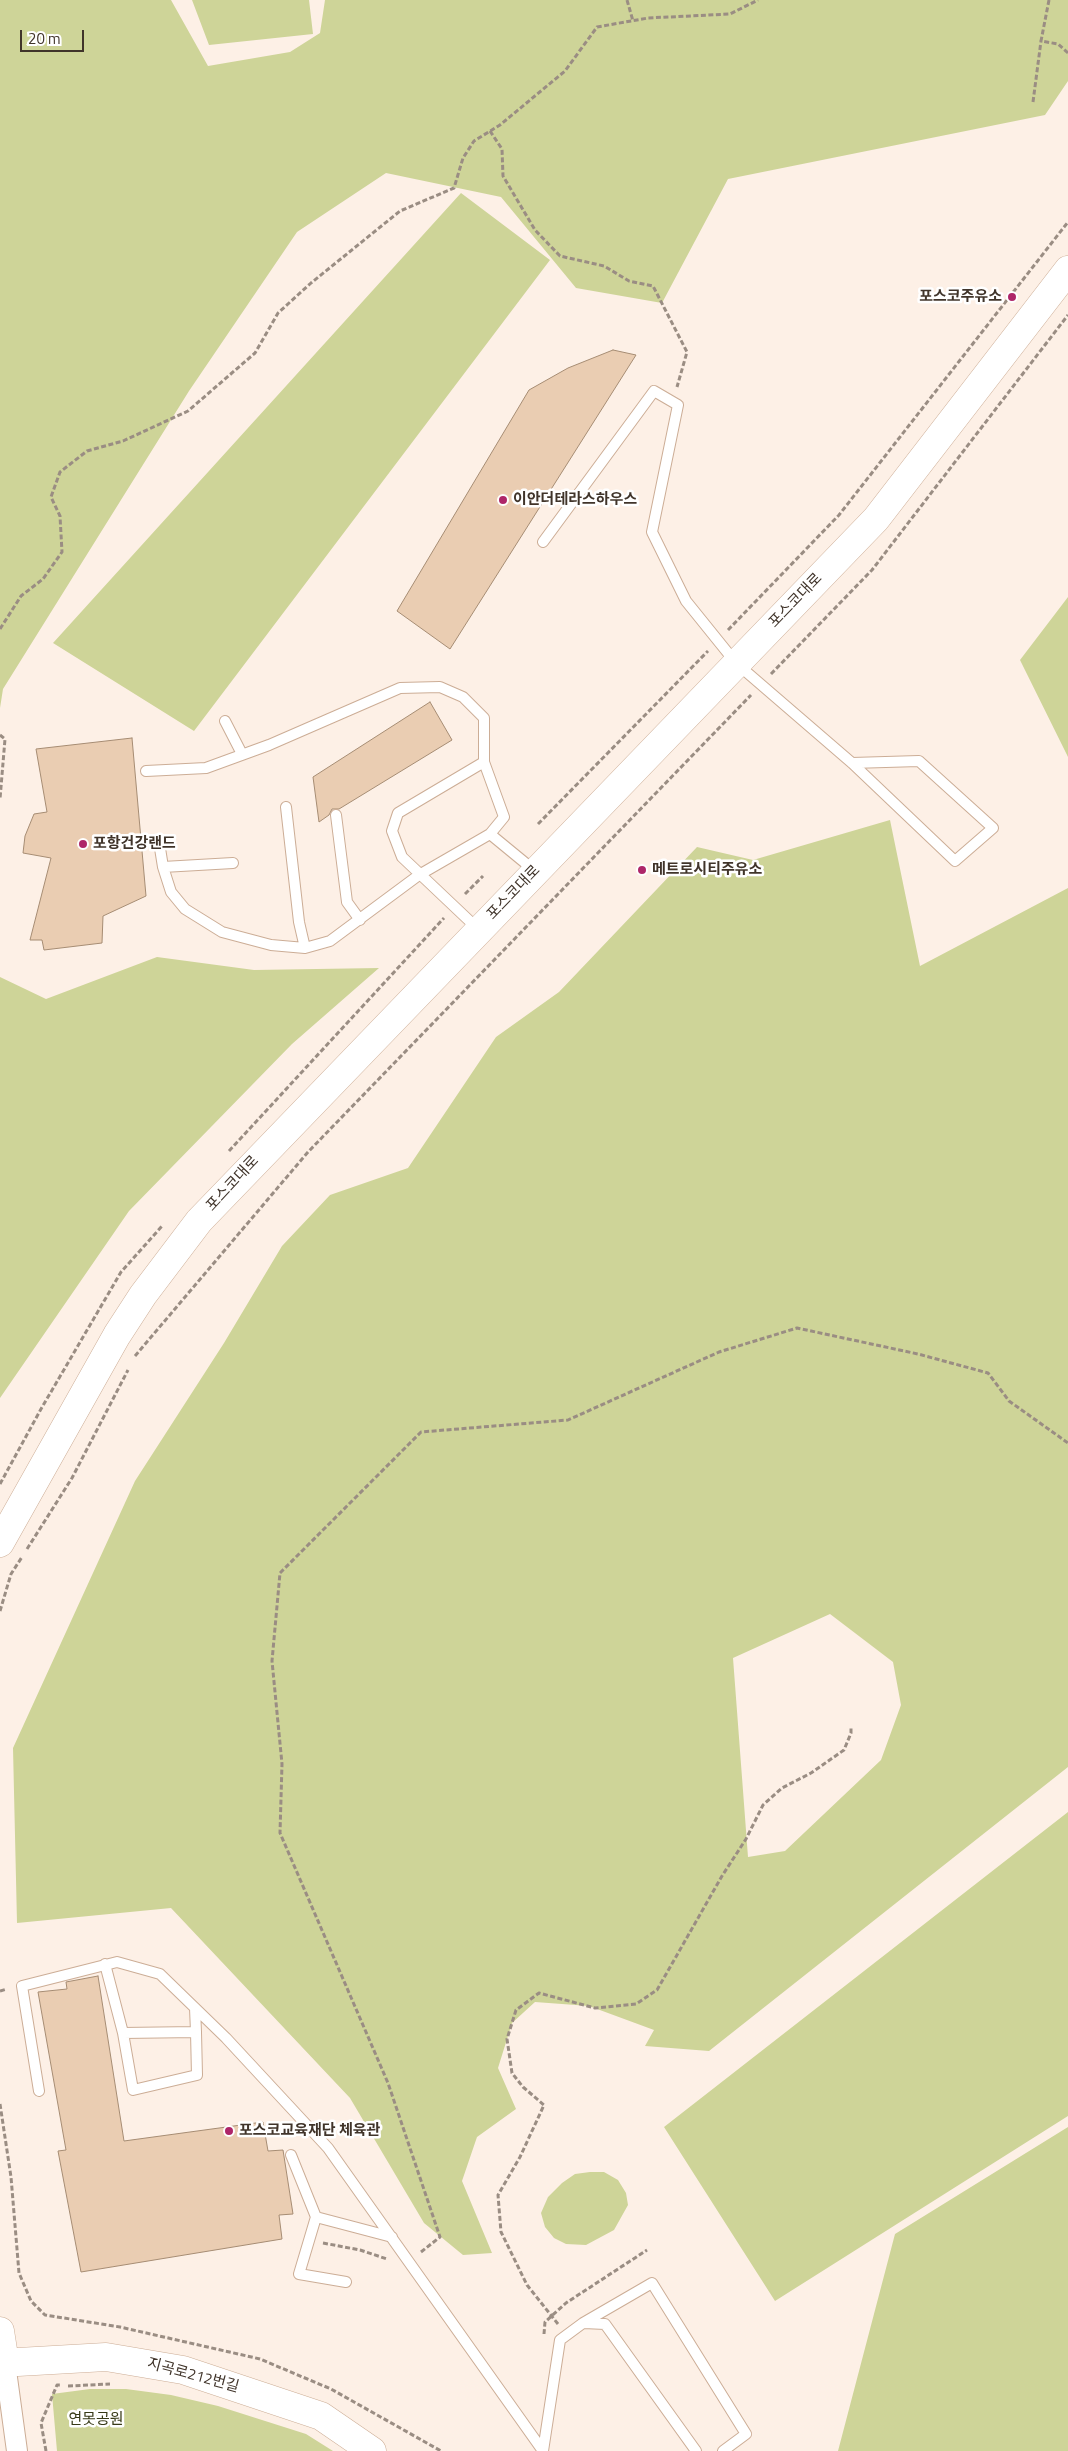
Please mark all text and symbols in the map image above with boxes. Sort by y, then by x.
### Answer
scale bar [22,20,86,52]
text: 20 m [28,27,61,50]
place label: 포스코주유소 [919,288,1002,306]
marker: 포스코주유소 [1006,291,1018,303]
place label: 이안더테라스하우스 [513,491,637,509]
marker: 이안더테라스하우스 [497,494,509,506]
street label: 포스코대로 [766,570,826,632]
place label: 포항건강랜드 [93,835,176,853]
marker: 포항건강랜드 [77,838,89,850]
place label: 메트로시티주유소 [652,861,762,879]
street label: 포스코대로 [484,862,544,924]
marker: 메트로시티주유소 [636,864,648,876]
street label: 포스코대로 [203,1153,263,1215]
place label: 포스코교육재단 체육관 [239,2122,380,2140]
marker: 포스코교육재단 체육관 [223,2125,235,2137]
street label: 지곡로212번길 [145,2355,241,2397]
park label: 연못공원 [68,2411,124,2429]

